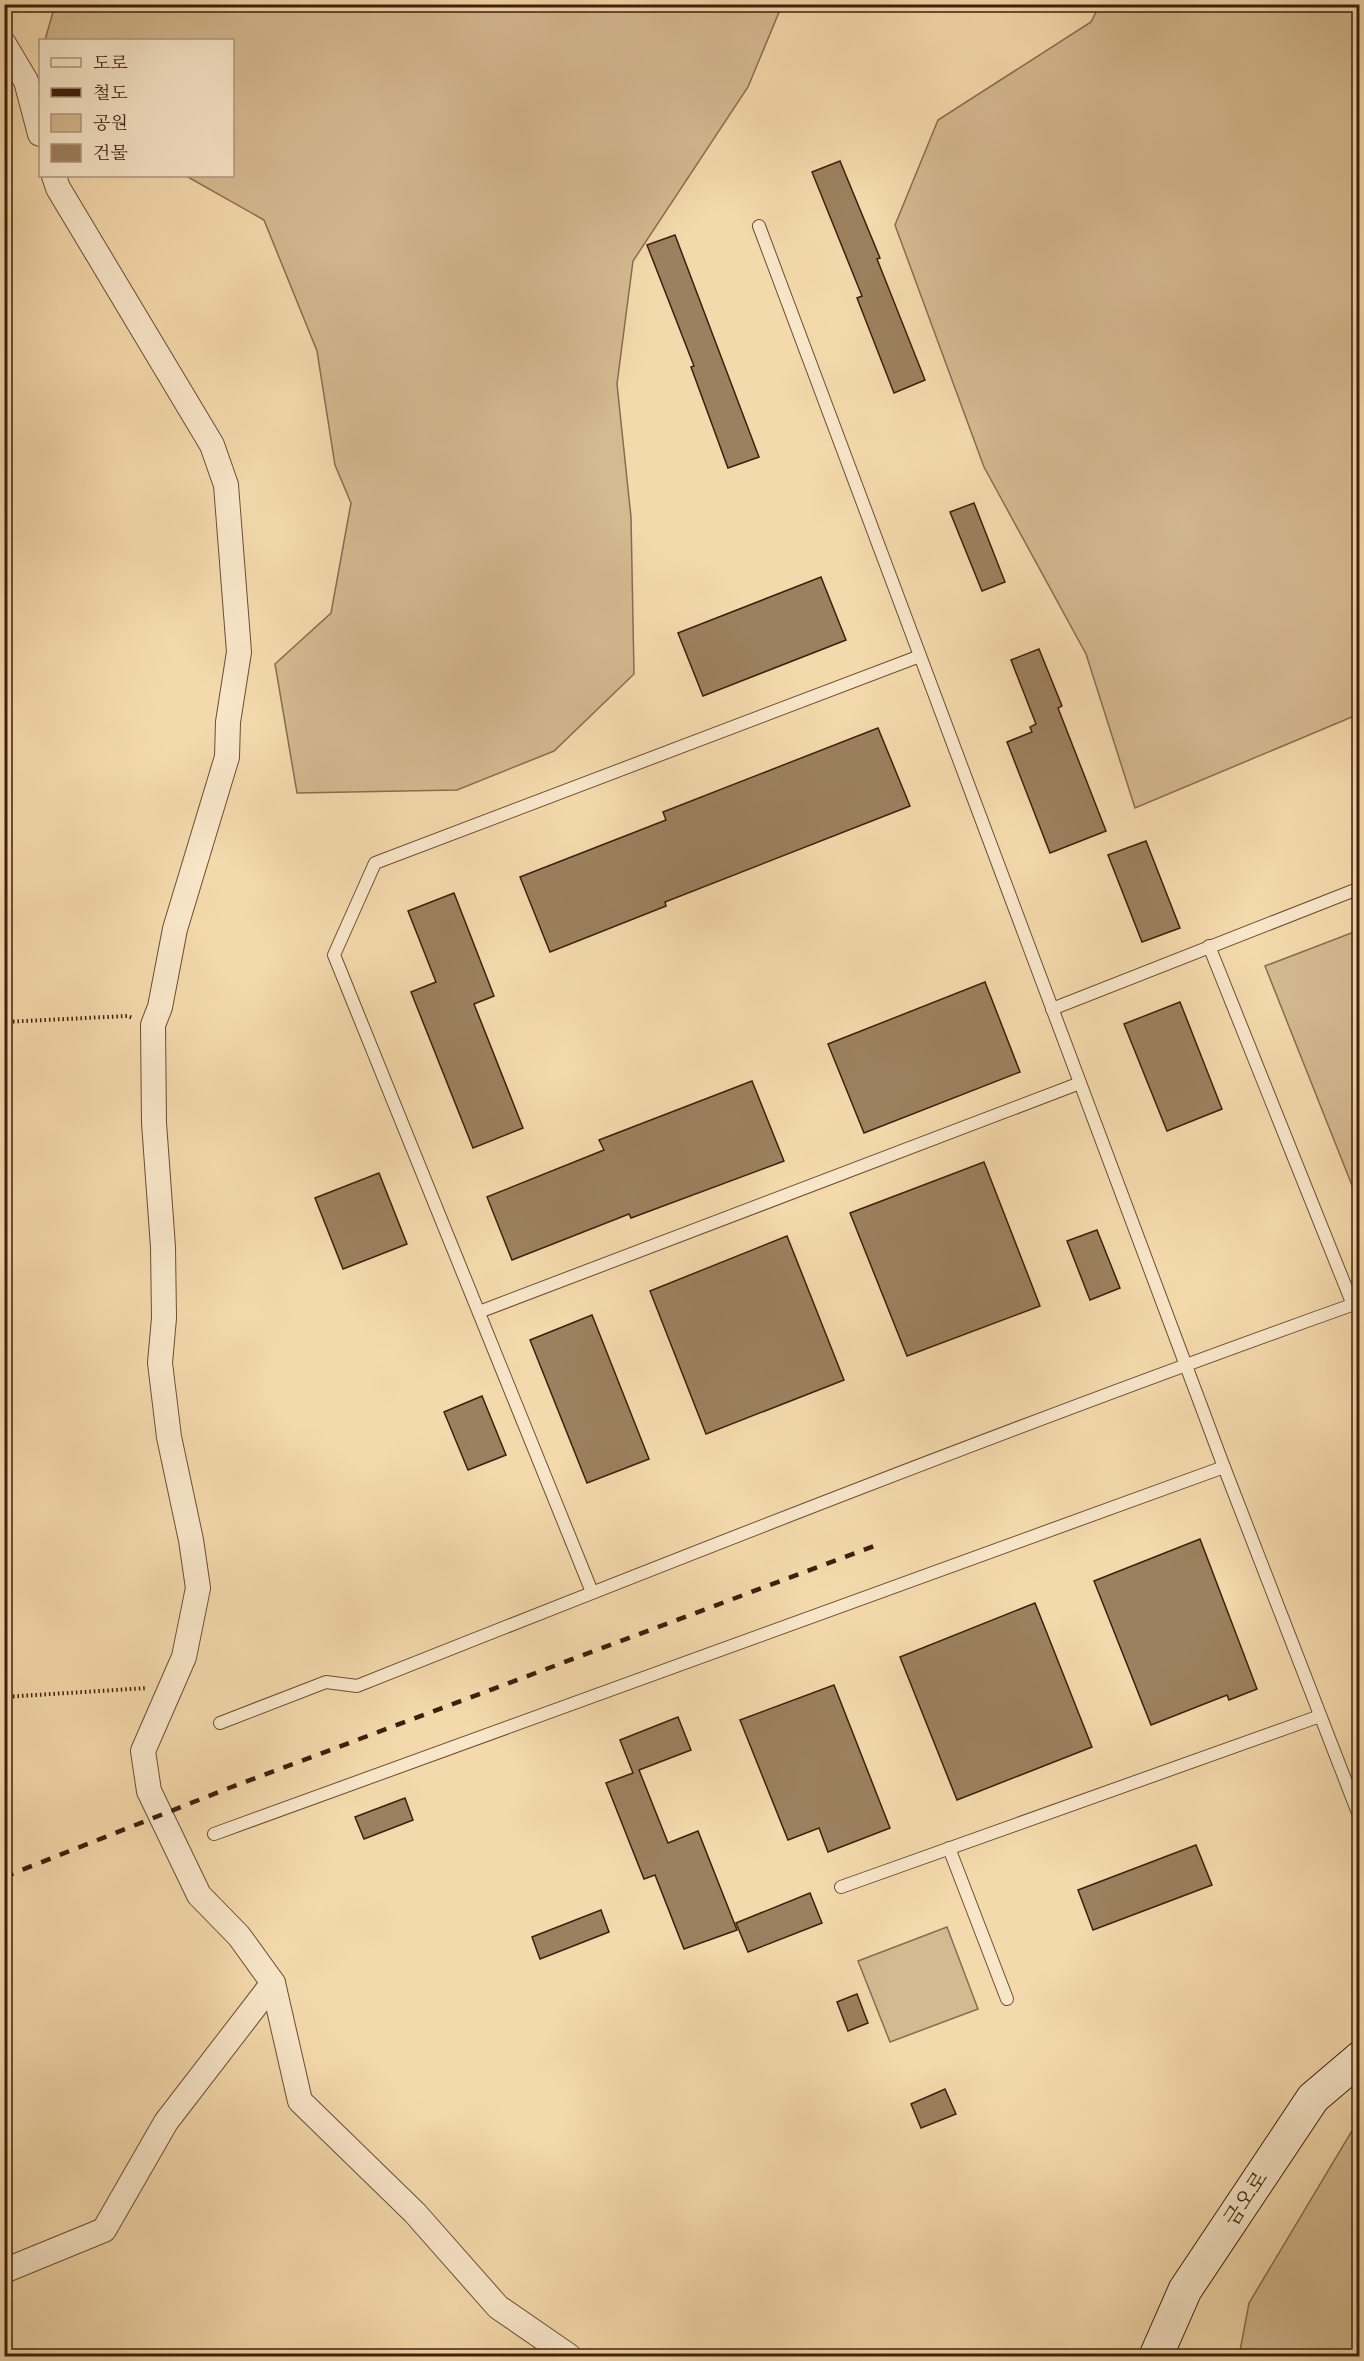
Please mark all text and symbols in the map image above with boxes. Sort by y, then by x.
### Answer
legend [39,39,234,177]
text: 도로 [93,52,128,75]
text: 철도 [93,82,128,105]
text: 공원 [93,112,128,135]
text: 건물 [93,142,128,165]
street label: 금오로 [1218,2166,1274,2232]

